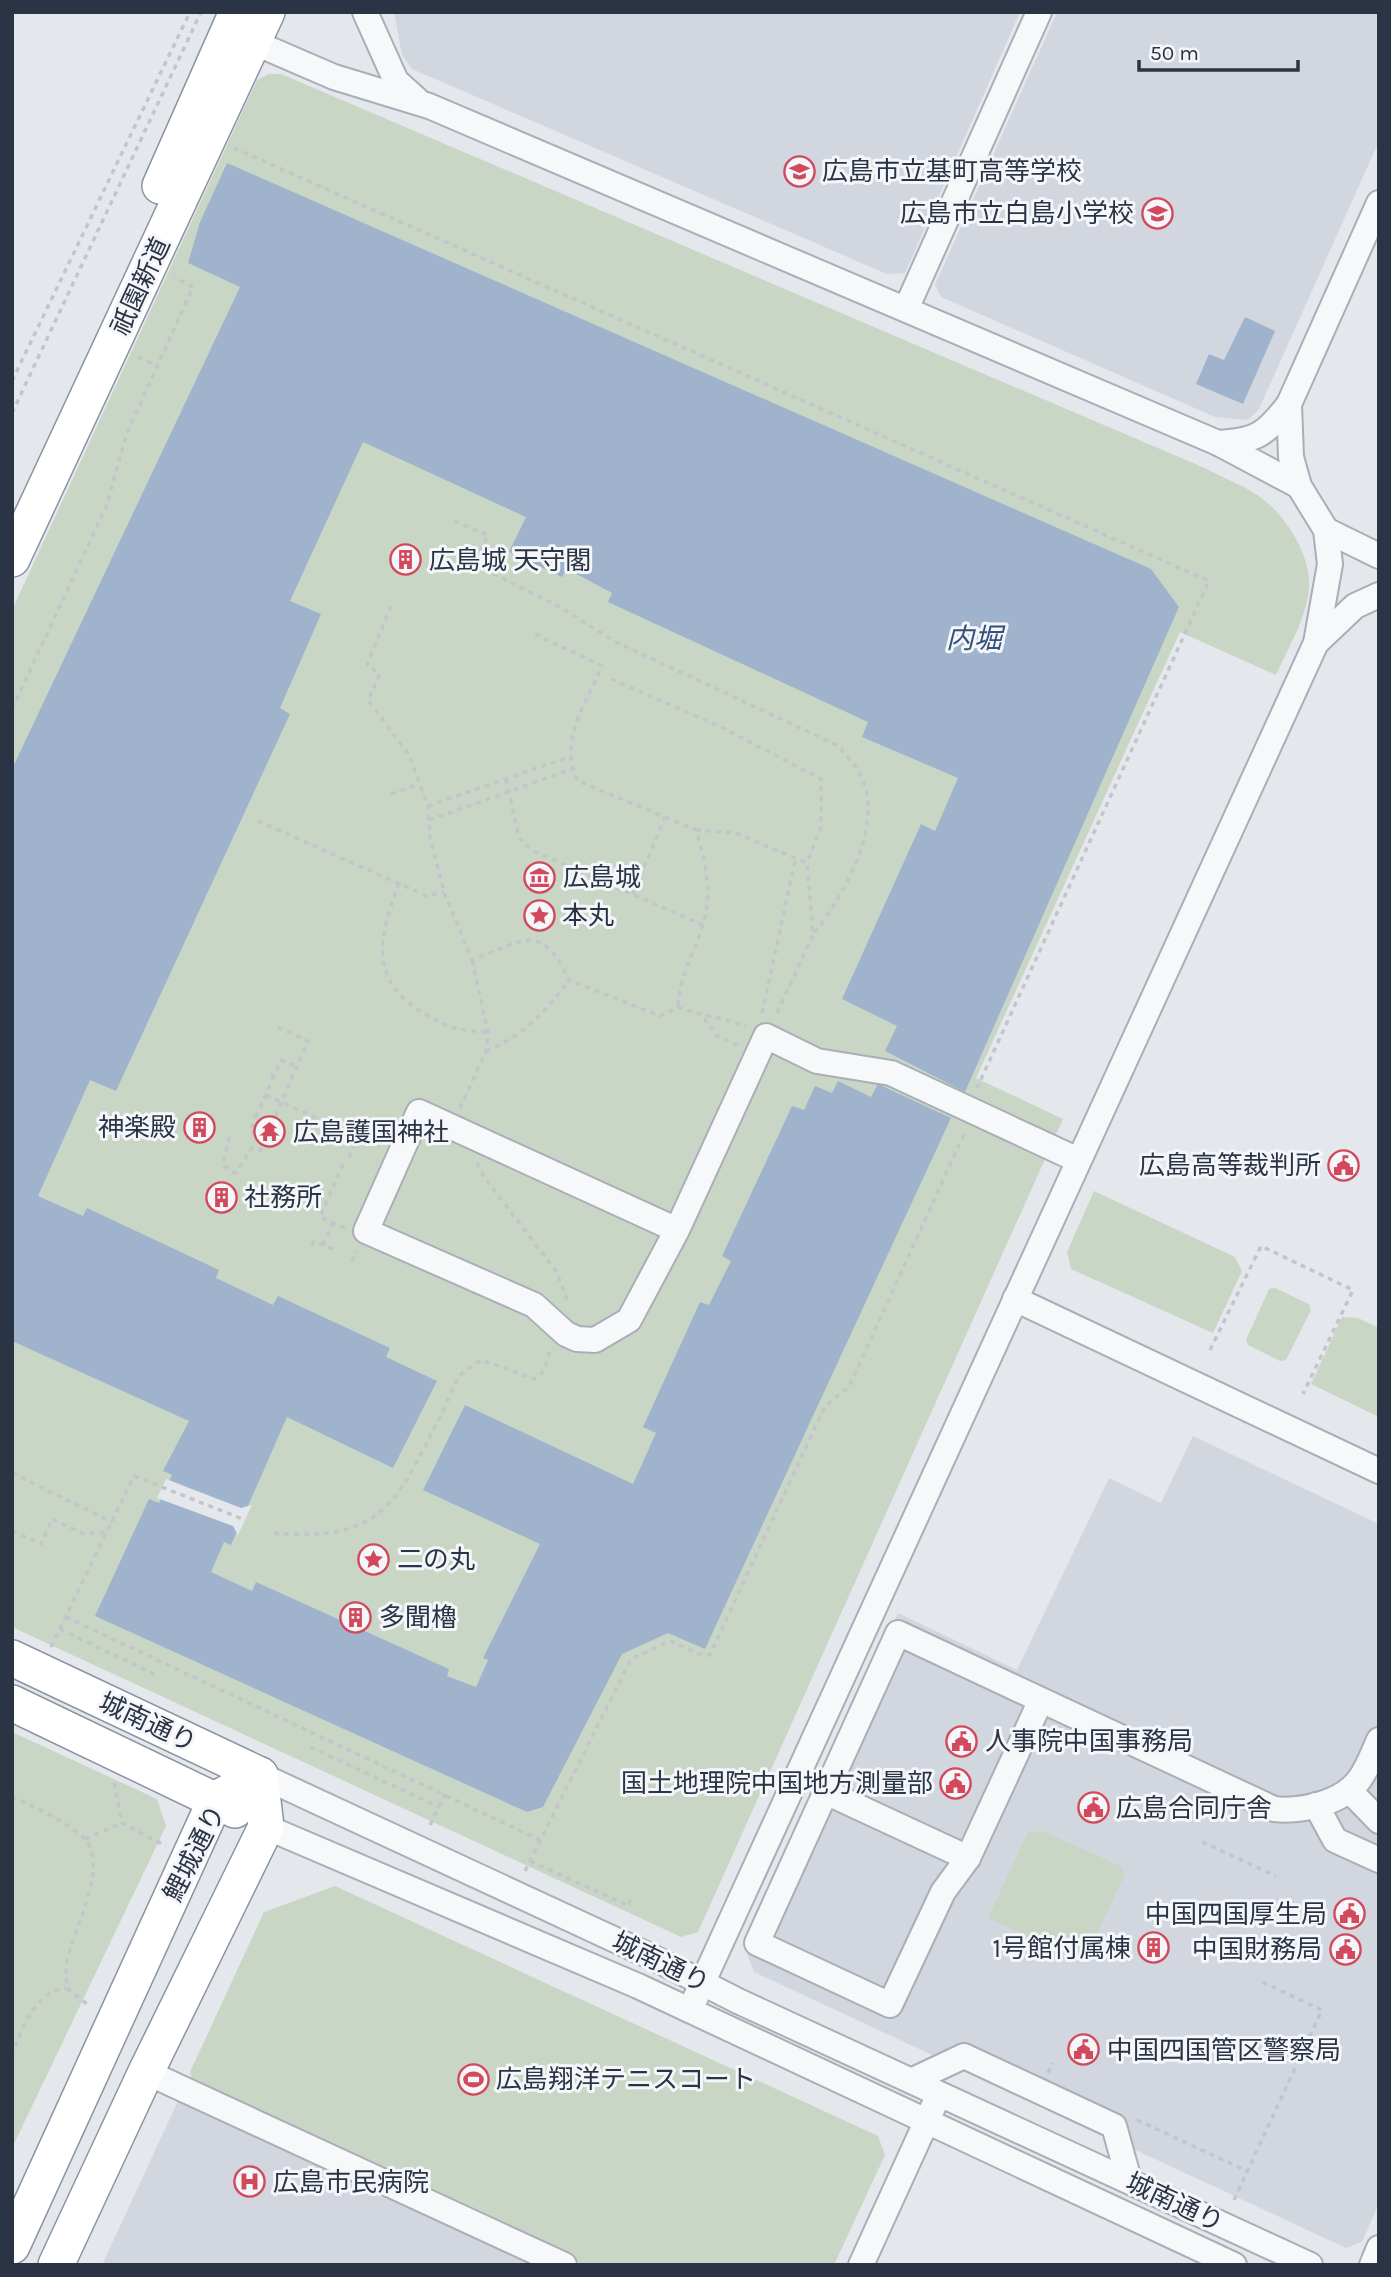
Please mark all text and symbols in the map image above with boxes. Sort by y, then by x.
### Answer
scale bar [1139,28,1298,72]
text: 50 m [1150,41,1199,65]
school or university icon: 広島市立基町高等学校 [782,154,816,188]
place label: 広島市立基町高等学校 [822,156,1082,187]
school or university icon: 広島市立白島小学校 [1140,196,1174,230]
place label: 広島市立白島小学校 [900,198,1134,229]
street label: 祇園新道 [104,233,176,340]
building icon: 広島城 天守閣 [389,543,423,577]
place label: 広島城 天守閣 [429,545,591,576]
water label: 内堀 [946,622,1006,655]
museum icon: 広島城 [523,860,557,894]
place label: 広島城 [563,862,641,893]
place icon: 本丸 [522,898,556,932]
place label: 本丸 [562,900,614,931]
building icon: 神楽殿 [182,1110,216,1144]
place label: 神楽殿 [98,1112,176,1143]
temple icon: 広島護国神社 [253,1115,287,1149]
place label: 広島護国神社 [293,1117,449,1148]
public building icon: 広島高等裁判所 [1327,1148,1361,1182]
place label: 広島高等裁判所 [1139,1150,1321,1181]
building icon: 社務所 [204,1180,238,1214]
place label: 社務所 [244,1182,322,1213]
place icon: 二の丸 [357,1542,391,1576]
place label: 二の丸 [397,1544,475,1575]
building icon: 多聞櫓 [339,1600,373,1634]
place label: 多聞櫓 [379,1602,457,1633]
street label: 城南通り [94,1686,201,1758]
public building icon: 人事院中国事務局 [945,1724,979,1758]
place label: 人事院中国事務局 [985,1726,1193,1757]
public building icon: 国土地理院中国地方測量部 [939,1766,973,1800]
place label: 国土地理院中国地方測量部 [621,1768,933,1799]
public building icon: 広島合同庁舎 [1076,1791,1110,1825]
place label: 広島合同庁舎 [1116,1793,1272,1824]
street label: 鯉城通り [157,1800,232,1907]
public building icon: 中国四国厚生局 [1333,1897,1367,1931]
place label: 中国四国厚生局 [1145,1899,1327,1930]
street label: 城南通り [607,1926,714,1999]
building icon: 1号館付属棟 [1137,1931,1171,1965]
public building icon: 中国財務局 [1328,1932,1362,1966]
place label: 1号館付属棟 [992,1933,1131,1964]
place label: 中国財務局 [1192,1934,1322,1965]
public building icon: 中国四国管区警察局 [1067,2033,1101,2067]
place label: 中国四国管区警察局 [1107,2035,1341,2066]
sports icon: 広島翔洋テニスコート [456,2062,490,2096]
place label: 広島翔洋テニスコート [496,2064,756,2095]
hospital icon: 広島市民病院 [233,2165,267,2199]
street label: 城南通り [1121,2166,1228,2238]
place label: 広島市民病院 [273,2167,429,2198]

